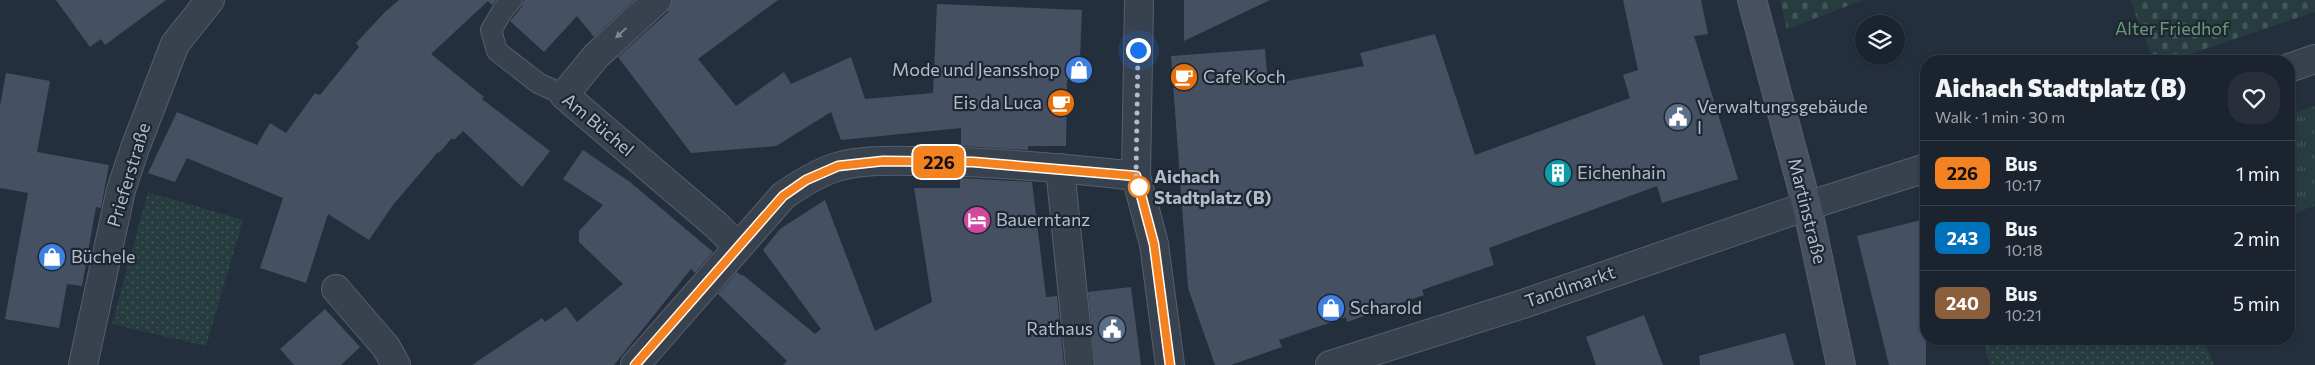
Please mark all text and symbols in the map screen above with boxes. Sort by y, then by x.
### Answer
map controls [1855,15,1905,65]
button: layers [1855,15,1905,65]
park label: Alter Friedhof [2115,17,2230,39]
one-way arrow [615,27,627,39]
your location [1126,38,1151,63]
shop icon: Mode und Jeansshop [1064,55,1094,85]
place label: Mode und Jeansshop [892,58,1060,80]
cafe icon: Cafe Koch [1169,62,1199,92]
place label: Cafe Koch [1203,65,1286,87]
button: heart [2228,72,2280,124]
text: Aichach Stadtplatz (B) [1935,73,2186,102]
street label: Am Büchel [558,88,639,160]
cafe icon: Eis da Luca [1046,88,1076,118]
place label: Eis da Luca [953,91,1042,113]
place label: Verwaltungsgebäude I [1697,95,1868,138]
public building icon: Verwaltungsgebäude I [1663,102,1693,132]
text: Walk · 1 min · 30 m [1935,107,2065,126]
street label: Prieferstraße [102,120,154,230]
line badge: 226 [910,146,968,178]
text: 226 [923,151,955,173]
text: Bus [2005,152,2037,175]
street label: Martinstraße [1784,156,1832,266]
building icon: Eichenhain [1543,158,1573,188]
place label: Eichenhain [1577,161,1666,183]
text: 226 [1947,162,1978,184]
text: 1 min [2236,162,2280,185]
place label: Aichach Stadtplatz (B) [1154,165,1271,208]
text: 10:17 [2005,175,2041,194]
marker: Aichach Stadtplatz (B) [1128,176,1150,198]
hotel icon: Bauerntanz [962,205,992,235]
place label: Bauerntanz [996,208,1090,230]
text: Bus [2005,217,2037,240]
text: 243 [1947,227,1978,249]
text: 2 min [2233,227,2280,250]
text: 10:18 [2005,240,2043,259]
shop icon: Büchele [37,242,67,272]
place label: Büchele [71,245,135,267]
street label: Tandlmarkt [1522,260,1618,312]
text: Bus [2005,282,2037,305]
text: 240 [1946,292,1979,314]
text: 5 min [2233,292,2280,315]
shop icon: Scharold [1316,293,1346,323]
place label: Scharold [1350,296,1422,318]
text: 10:21 [2005,305,2042,324]
public building icon: Rathaus [1097,314,1127,344]
place label: Rathaus [1026,317,1093,339]

